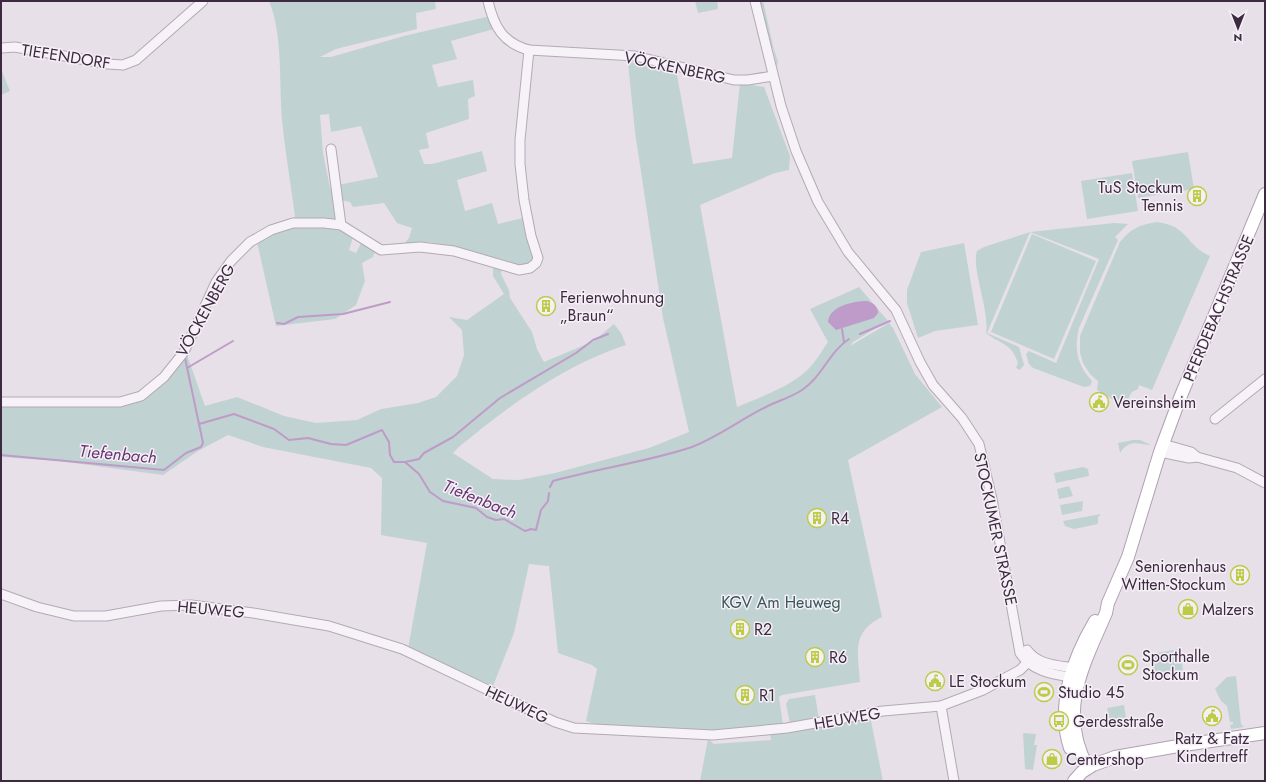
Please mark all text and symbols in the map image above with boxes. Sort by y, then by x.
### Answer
north arrow [1218,8,1258,48]
text: N [1234,30,1242,46]
street label: TIEFENDORF [20,38,112,75]
street label: VÖCKENBERG [622,46,728,89]
place label: TuS Stockum Tennis [1098,176,1183,217]
building icon: TuS Stockum Tennis [1186,185,1208,207]
street label: PFERDEBACHSTRASSE [1177,231,1260,385]
street label: VÖCKENBERG [170,260,241,361]
place label: Ferienwohnung „Braun“ [560,286,664,327]
building icon: Ferienwohnung „Braun“ [535,295,557,317]
public building icon: Vereinsheim [1088,391,1110,413]
place label: Vereinsheim [1113,391,1196,414]
water label: Tiefenbach [78,439,158,469]
street label: STOCKUMER STRASSE [968,451,1023,608]
water label: Tiefenbach [439,473,521,525]
building icon: R4 [806,507,828,529]
place label: R4 [831,507,849,530]
place label: Seniorenhaus Witten-Stockum [1122,555,1226,596]
building icon: Seniorenhaus Witten-Stockum [1229,564,1251,586]
park label: KGV Am Heuweg [721,591,841,614]
street label: HEUWEG [176,595,245,624]
shop icon: Malzers [1177,598,1199,620]
place label: Malzers [1202,598,1254,621]
building icon: R2 [729,618,751,640]
place label: R2 [754,618,772,641]
place label: Sporthalle Stockum [1142,645,1210,686]
building icon: R6 [804,646,826,668]
place label: R6 [829,646,847,669]
sports icon: Sporthalle Stockum [1117,654,1139,676]
public building icon: LE Stockum [924,670,946,692]
place label: LE Stockum [949,670,1027,693]
street label: HEUWEG [481,680,552,729]
sports icon: Studio 45 [1033,681,1055,703]
place label: Studio 45 [1058,681,1124,704]
building icon: R1 [734,684,756,706]
place label: R1 [759,684,775,707]
street label: HEUWEG [812,701,882,736]
public building icon: Ratz & Fatz Kindertreff [1201,705,1223,727]
bus stop icon: Gerdesstraße [1048,710,1070,732]
place label: Gerdesstraße [1073,710,1164,733]
place label: Ratz & Fatz Kindertreff [1175,727,1250,768]
shop icon: Centershop [1041,748,1063,770]
place label: Centershop [1066,748,1144,771]

